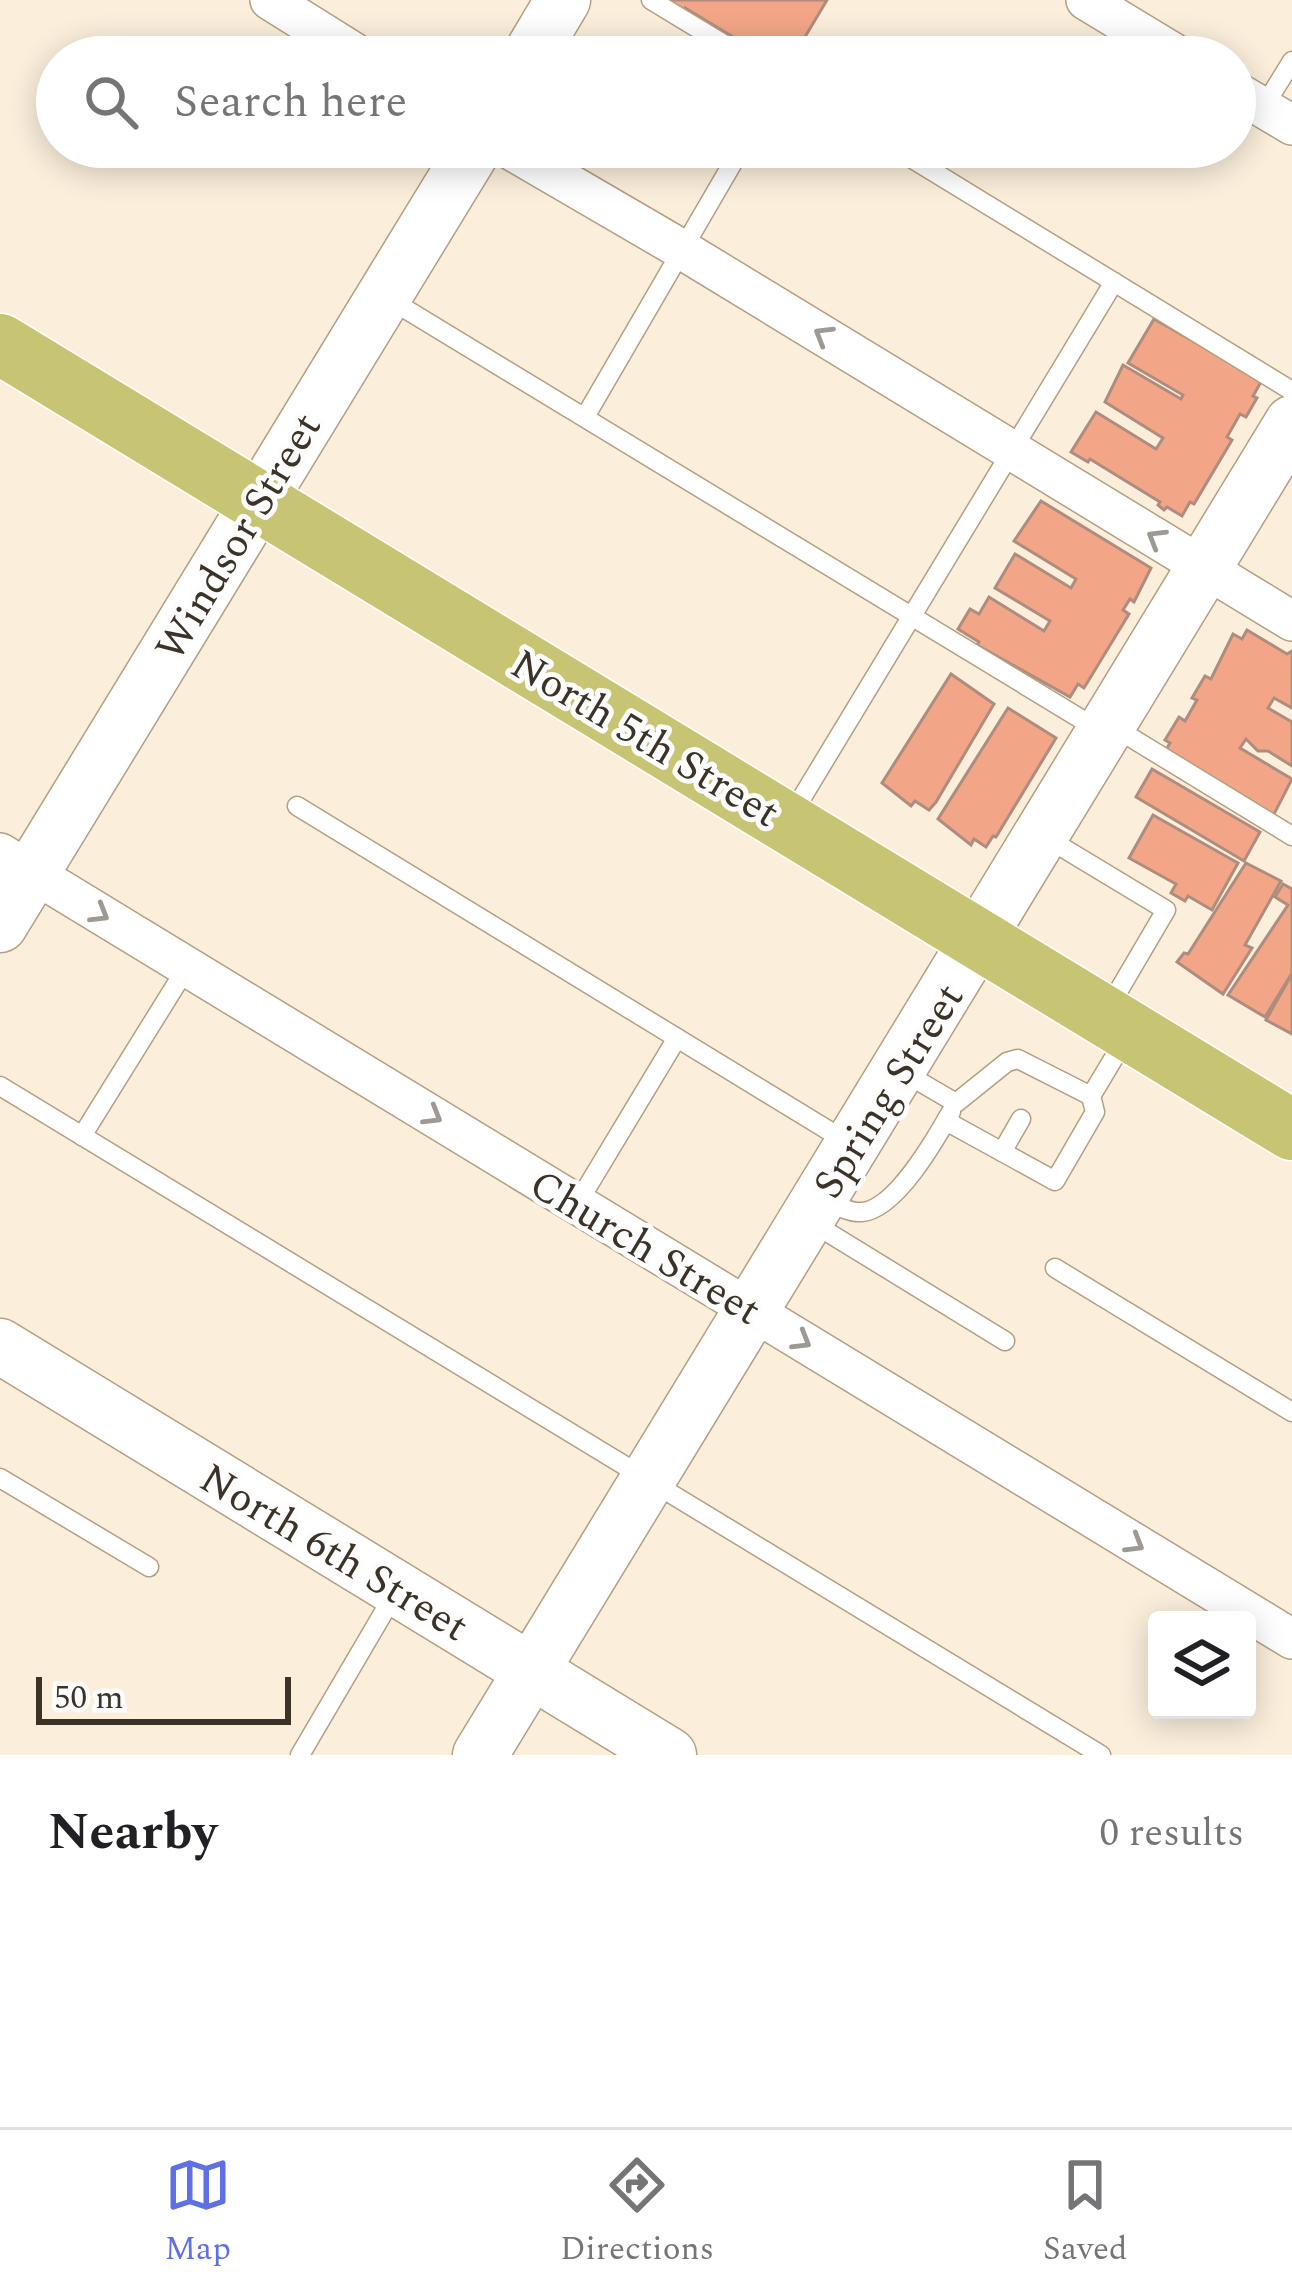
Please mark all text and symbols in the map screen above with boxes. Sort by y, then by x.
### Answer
search box [36,36,1256,168]
text: Search here [174,68,407,137]
icon: search [78,69,144,135]
one-way arrow [814,327,836,349]
street label: Windsor Street [140,401,338,674]
one-way arrow [1147,530,1169,552]
street label: North 5th Street [498,634,791,844]
one-way arrow [87,900,109,922]
street label: Spring Street [798,971,980,1211]
one-way arrow [420,1102,442,1125]
street label: Church Street [517,1154,773,1342]
one-way arrow [789,1327,811,1349]
street label: North 6th Street [187,1448,480,1658]
one-way arrow [1122,1530,1144,1552]
map controls [1148,1611,1256,1719]
button: layers [1148,1611,1256,1719]
scale bar [36,1671,291,1724]
text: 50 m [54,1673,124,1723]
text: Nearby [48,1794,217,1872]
text: 0 results [1100,1804,1244,1863]
tab: Map [164,2152,231,2274]
tab: Directions [560,2152,714,2274]
tab: Saved [1043,2152,1128,2274]

